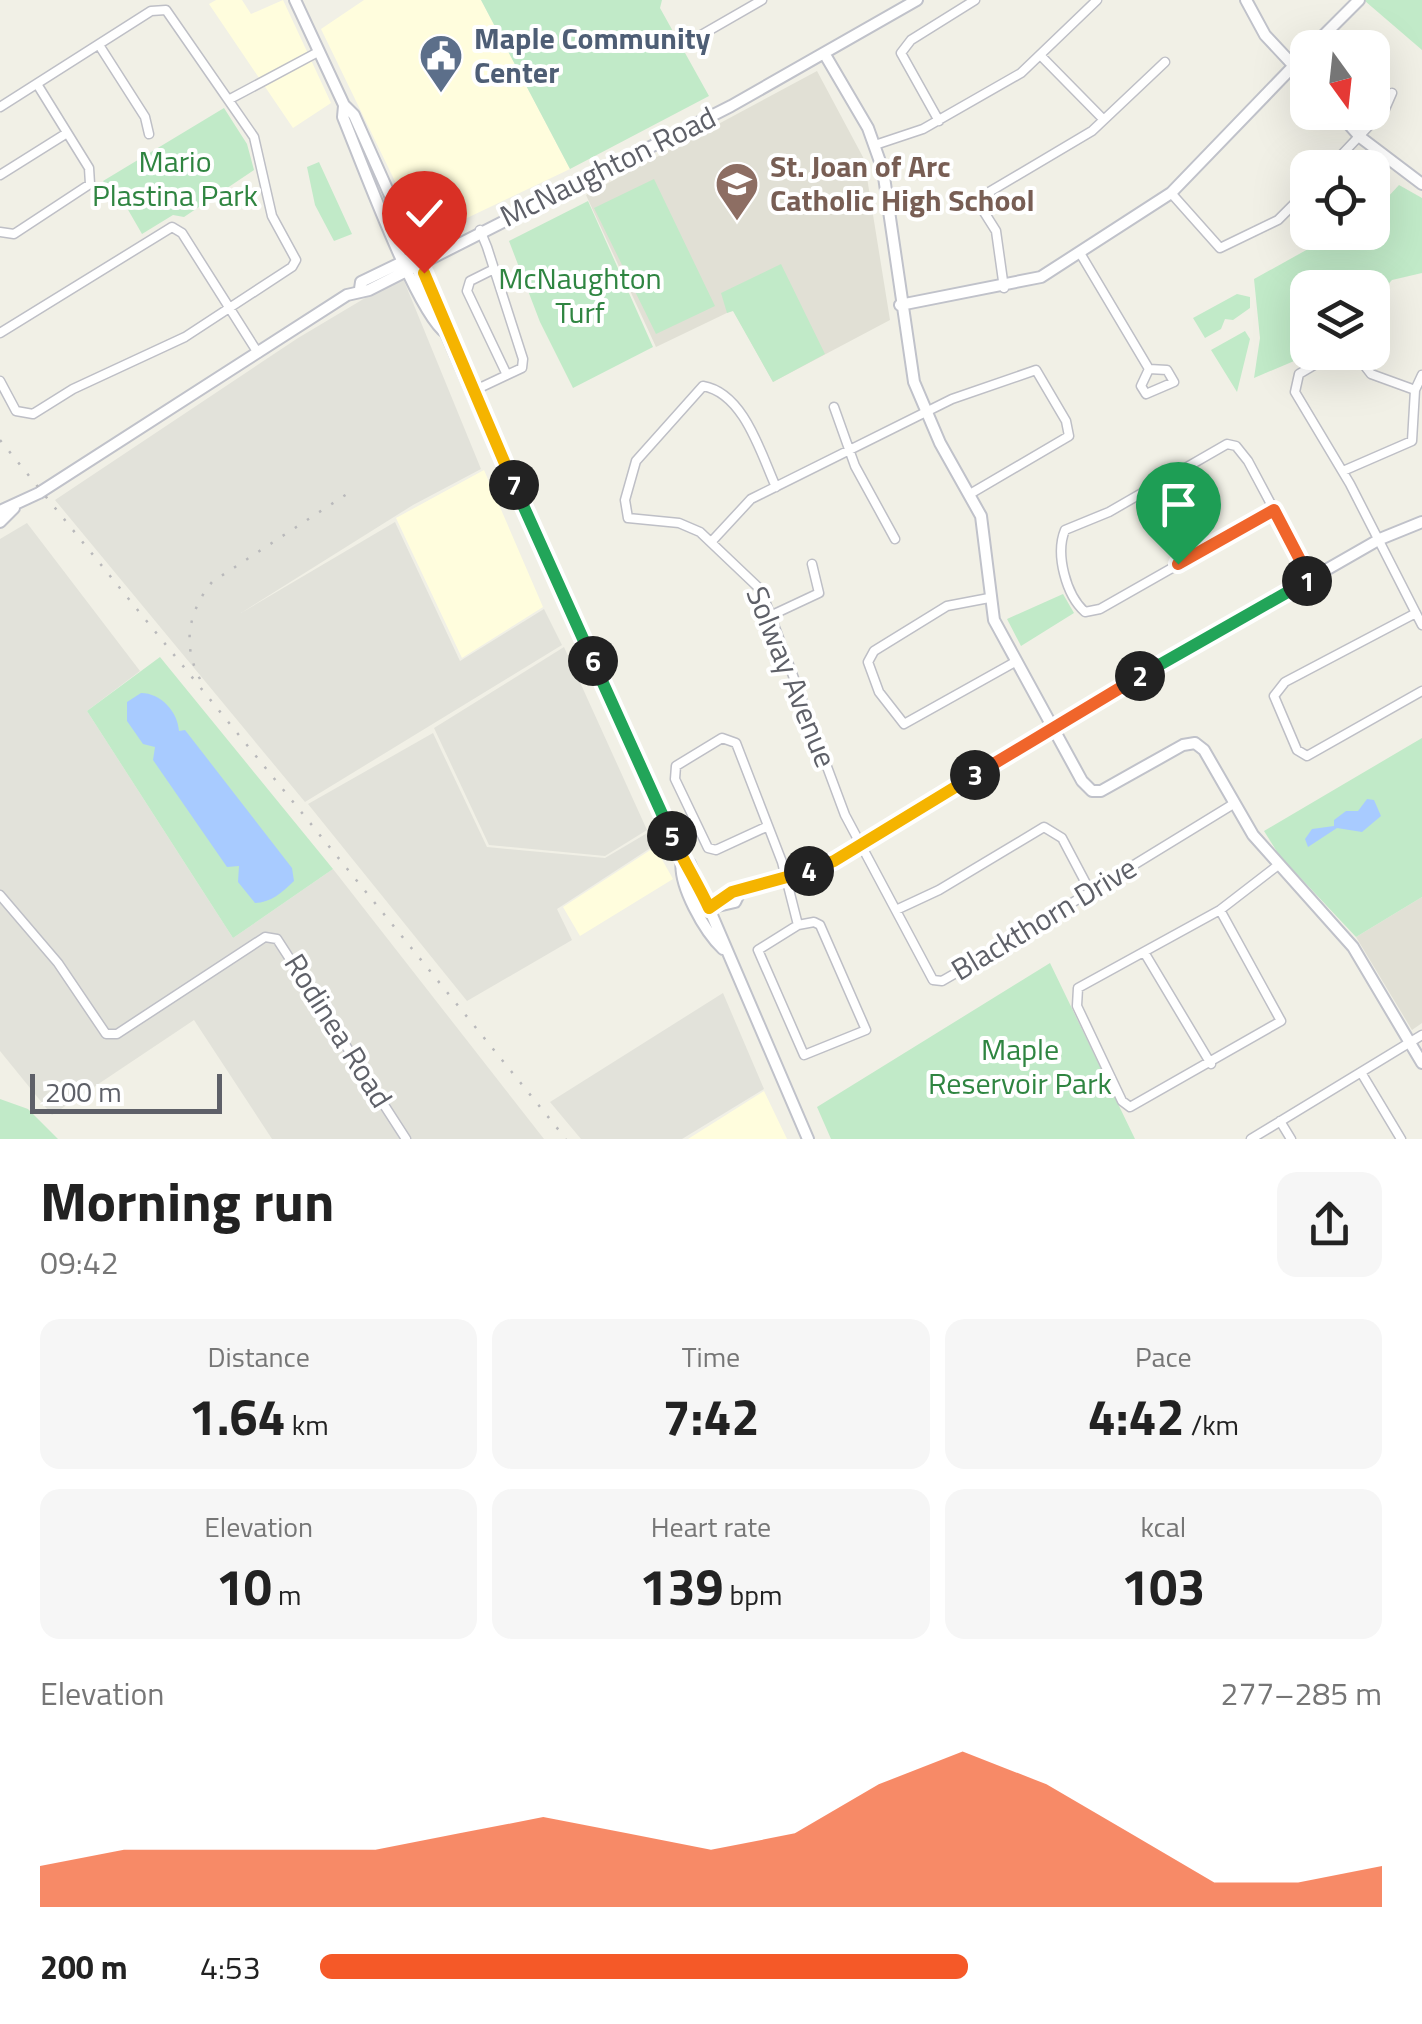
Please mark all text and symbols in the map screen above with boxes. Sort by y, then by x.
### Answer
place label: Maple Community Center [474,15,711,95]
north arrow [1290,30,1390,130]
map controls [1290,30,1390,370]
public building icon: Maple Community Center [418,33,464,94]
street label: McNaughton Road [492,94,723,238]
park label: Mario Plastina Park [92,138,258,218]
place label: St. Joan of Arc Catholic High School [770,143,1034,223]
button: locate [1290,150,1390,250]
school or university icon: St. Joan of Arc Catholic High School [714,161,760,222]
pin [382,171,467,274]
icon: check [397,186,452,241]
park label: McNaughton Turf [498,255,662,335]
button: layers [1290,270,1390,370]
pin: 7 [489,460,539,510]
pin [1136,462,1221,565]
text: 7 [506,463,522,506]
icon: arrive [1151,477,1206,532]
pin: 1 [1282,556,1332,606]
text: 1 [1299,559,1315,602]
street label: Solway Avenue [735,579,849,774]
pin: 6 [568,636,618,686]
text: 6 [585,639,601,682]
pin: 2 [1115,651,1165,701]
text: 2 [1132,654,1148,697]
pin: 3 [950,750,1000,800]
text: 3 [967,753,983,796]
pin: 5 [647,811,697,861]
text: 5 [664,814,680,857]
street label: Blackthorn Drive [942,845,1145,992]
pin: 4 [784,846,834,896]
text: 4 [801,849,817,892]
street label: Rodinea Road [273,944,405,1117]
park label: Maple Reservoir Park [928,1026,1112,1106]
scale bar [30,1069,222,1114]
text: 200 m [45,1070,122,1113]
text: Morning run [40,1159,334,1242]
button: share [1277,1172,1382,1277]
text: 09:42 [40,1238,119,1286]
text: Distance [208,1335,310,1378]
text: Time [682,1335,740,1378]
text: Pace [1135,1335,1192,1378]
text: 1.64 [189,1378,286,1454]
text: 7:42 [663,1378,759,1454]
text: 4:42 [1088,1378,1184,1454]
text: km [286,1403,329,1446]
text: /km [1184,1403,1239,1446]
text: Elevation [204,1505,313,1548]
text: Heart rate [651,1505,771,1548]
text: kcal [1140,1505,1186,1548]
text: 10 [216,1548,272,1624]
text: 139 [639,1548,723,1624]
text: 103 [1121,1548,1205,1624]
text: m [272,1573,301,1616]
text: bpm [723,1573,783,1616]
text: Elevation [40,1669,164,1717]
text: 277–285 m [1220,1669,1382,1717]
text: 200 m [40,1943,128,1991]
text: 4:53 [200,1943,261,1991]

